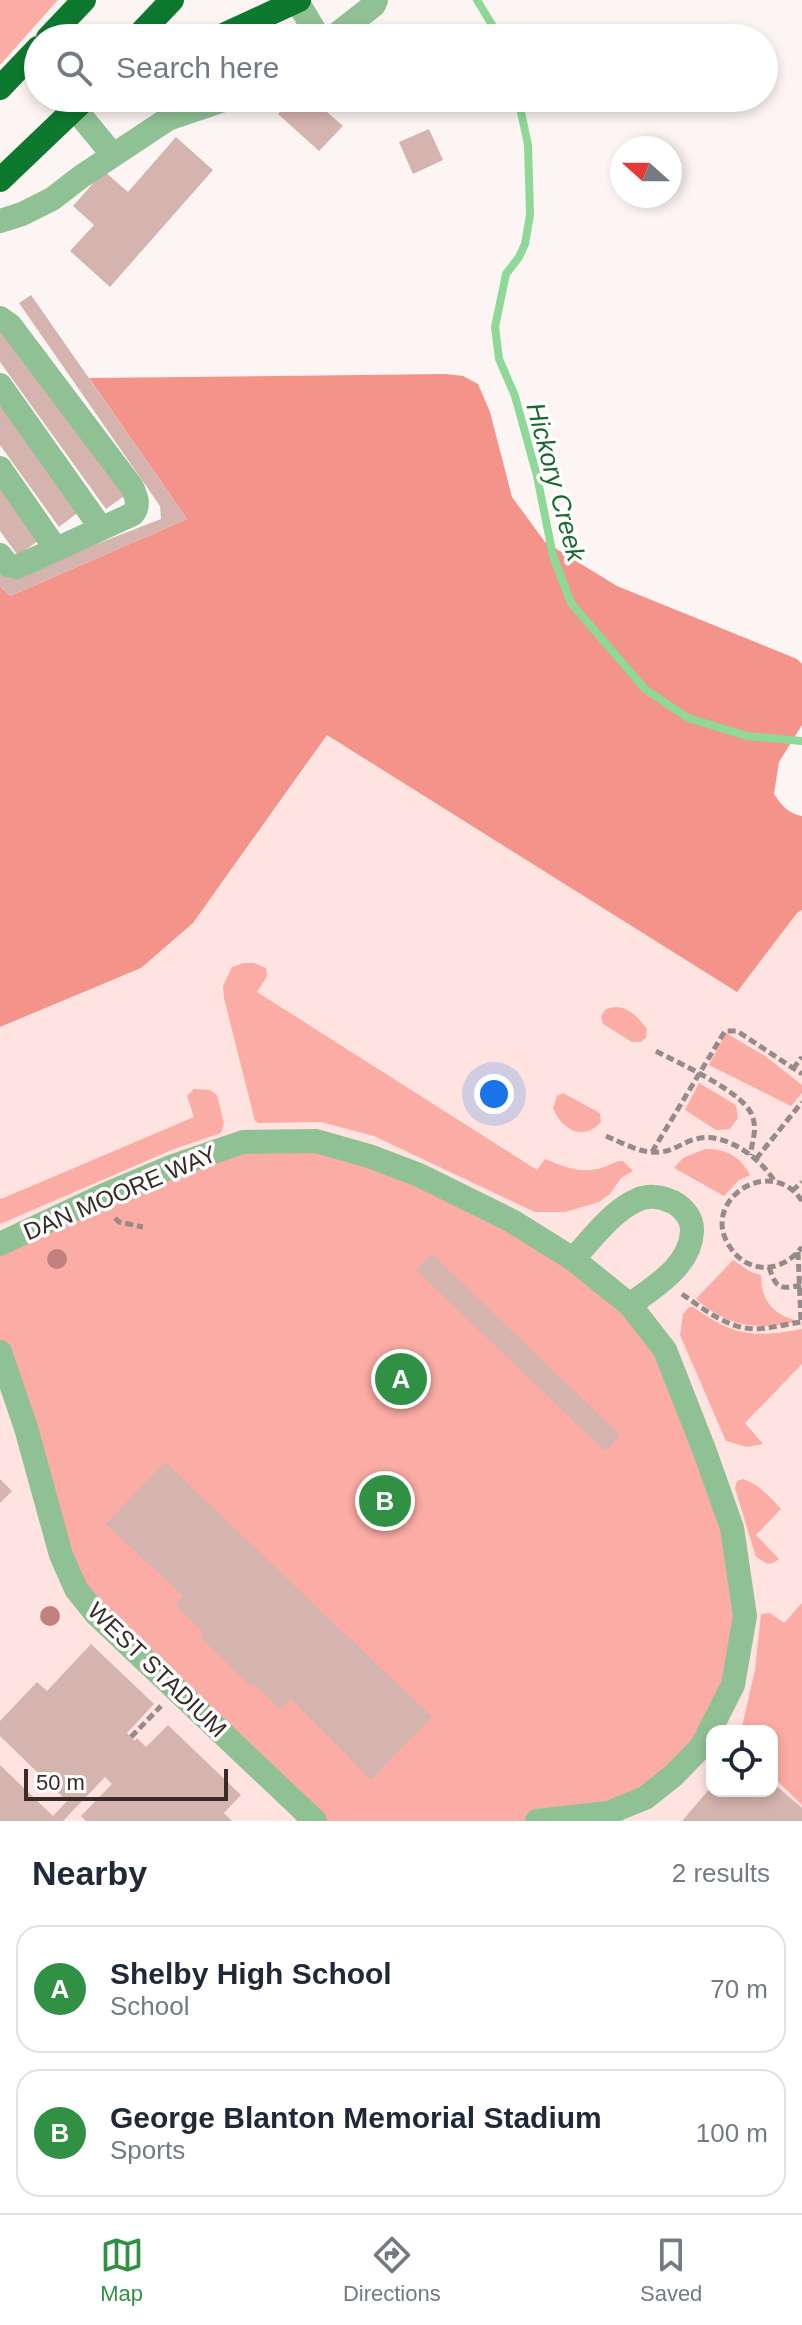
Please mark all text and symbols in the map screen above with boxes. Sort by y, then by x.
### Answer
search box [24,24,778,112]
icon: search [52,46,96,90]
text: Search here [116,51,279,84]
north arrow [610,136,682,208]
water label: Hickory Creek [520,399,592,567]
your location [474,1074,514,1114]
street label: DAN MOORE WAY [19,1140,220,1245]
pin: A [375,1349,427,1409]
pin: B [359,1471,411,1531]
street label: WEST STADIUM [83,1597,232,1742]
map controls [706,1725,778,1797]
button: locate [706,1725,778,1797]
scale bar [24,1765,228,1801]
text: 50 m [36,1770,85,1795]
text: Nearby [32,1854,147,1892]
text: 2 results [672,1858,770,1888]
text: Shelby High School [110,1957,392,1990]
text: A [51,1974,69,2004]
text: 70 m [710,1974,768,2004]
text: School [110,1991,190,2021]
text: George Blanton Memorial Stadium [110,2101,602,2134]
text: B [51,2118,69,2148]
text: 100 m [696,2118,768,2148]
text: Sports [110,2135,185,2165]
tab: Map [100,2233,144,2307]
tab: Directions [343,2233,441,2307]
tab: Saved [640,2233,702,2307]

